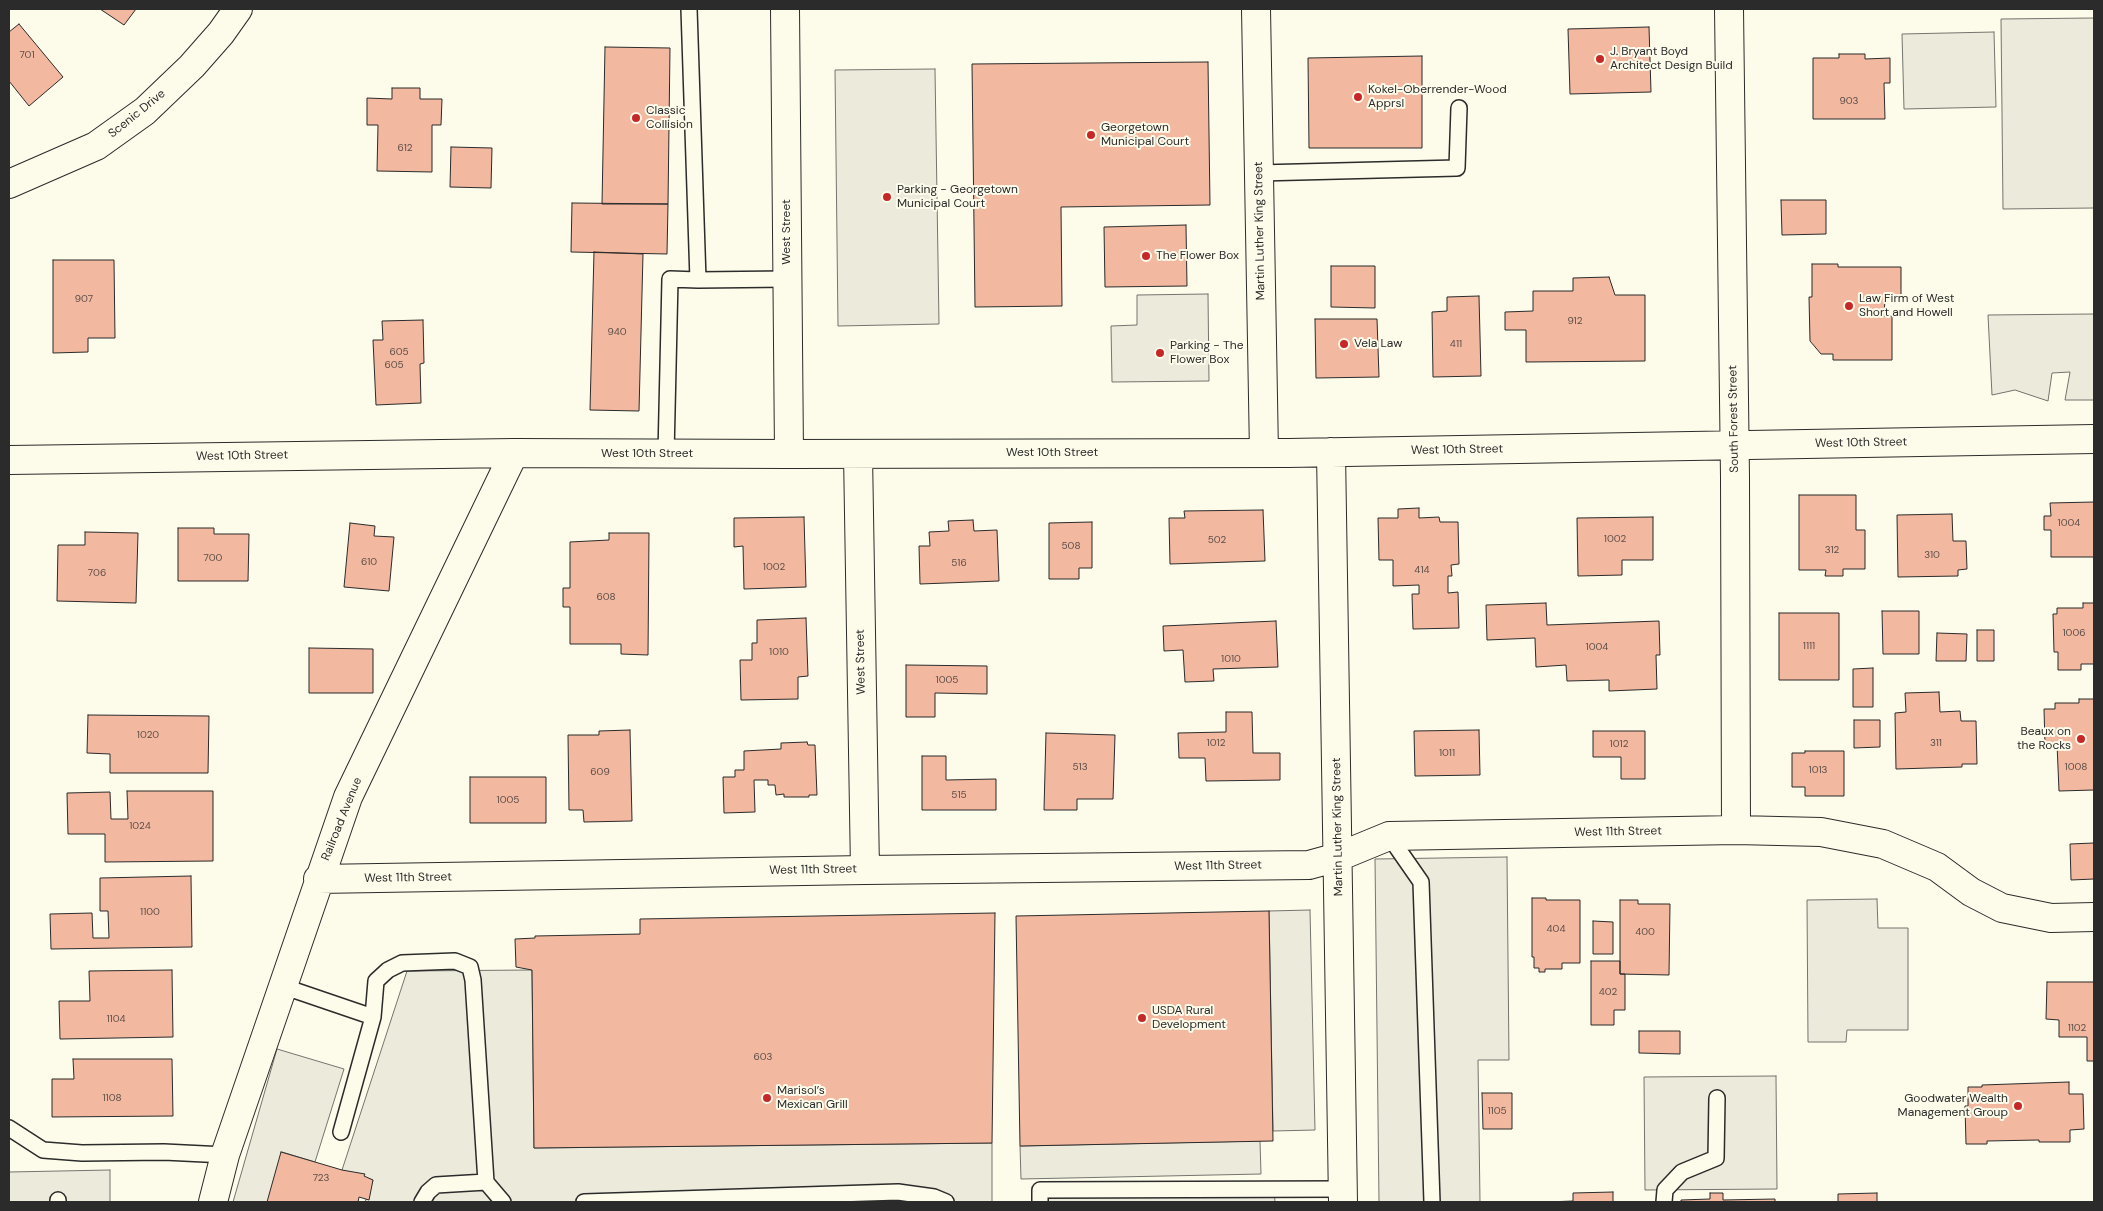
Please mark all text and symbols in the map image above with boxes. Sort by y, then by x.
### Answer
place label: J. Bryant Boyd Architect Design Build [1610,45,1733,73]
house number: 701 [19,49,35,61]
marker: J. Bryant Boyd Architect Design Build [1594,53,1606,65]
place label: Kokel-Oberrender-Wood Apprsl [1368,83,1507,111]
street label: Scenic Drive [106,87,168,141]
marker: Kokel-Oberrender-Wood Apprsl [1352,91,1364,103]
house number: 903 [1839,95,1859,107]
place label: Classic Collision [646,104,693,132]
marker: Classic Collision [630,112,642,124]
place label: Georgetown Municipal Court [1101,121,1189,149]
marker: Georgetown Municipal Court [1085,129,1097,141]
house number: 612 [397,142,413,154]
street label: Martin Luther King Street [1252,162,1268,300]
place label: Parking - Georgetown Municipal Court [897,183,1018,211]
marker: Parking - Georgetown Municipal Court [881,191,893,203]
street label: West Street [780,199,794,265]
place label: The Flower Box [1156,249,1239,263]
marker: The Flower Box [1140,250,1152,262]
place label: Law Firm of West Short and Howell [1859,292,1954,320]
house number: 907 [75,293,93,305]
marker: Law Firm of West Short and Howell [1843,300,1855,312]
house number: 912 [1568,315,1582,327]
house number: 940 [607,326,627,338]
place label: Vela Law [1354,337,1402,351]
marker: Vela Law [1338,338,1350,350]
house number: 411 [1450,338,1462,350]
place label: Parking - The Flower Box [1170,339,1243,367]
house number: 605 [389,346,409,358]
marker: Parking - The Flower Box [1154,347,1166,359]
house number: 605 [384,359,404,371]
street label: South Forest Street [1726,365,1742,473]
street label: West 10th Street [1815,435,1907,451]
street label: West 10th Street [1411,442,1503,458]
street label: West 10th Street [1006,446,1098,460]
street label: West 10th Street [601,447,693,461]
street label: West 10th Street [196,448,288,464]
house number: 1004 [2058,517,2080,529]
house number: 1002 [1604,533,1626,545]
house number: 502 [1208,534,1226,546]
house number: 508 [1061,540,1081,552]
house number: 312 [1825,544,1839,556]
house number: 310 [1924,549,1940,561]
house number: 700 [204,552,222,564]
house number: 610 [361,556,377,568]
house number: 516 [951,557,967,569]
house number: 1002 [763,561,785,573]
house number: 414 [1414,564,1430,576]
house number: 706 [88,567,106,579]
house number: 608 [596,591,616,603]
house number: 1006 [2062,627,2086,639]
street label: West Street [853,629,869,695]
house number: 1111 [1803,640,1815,652]
house number: 1004 [1586,641,1608,653]
house number: 1010 [769,646,789,658]
house number: 1010 [1221,653,1241,665]
house number: 1005 [936,674,958,686]
place label: Beaux on the Rocks [2017,725,2071,753]
house number: 1020 [137,729,159,741]
marker: Beaux on the Rocks [2075,733,2087,745]
house number: 1012 [1207,737,1225,749]
house number: 311 [1930,737,1942,749]
house number: 1012 [1610,738,1628,750]
house number: 1011 [1439,747,1455,759]
street label: Martin Luther King Street [1330,758,1346,896]
house number: 513 [1072,761,1088,773]
house number: 1008 [2065,761,2087,773]
house number: 1013 [1809,764,1827,776]
house number: 609 [590,766,610,778]
street label: Railroad Avenue [319,775,365,863]
house number: 515 [951,789,967,801]
house number: 1005 [497,794,519,806]
house number: 1024 [129,820,151,832]
street label: West 11th Street [1574,824,1662,840]
street label: West 11th Street [1174,858,1262,874]
street label: West 11th Street [769,862,857,878]
street label: West 11th Street [364,870,452,886]
house number: 1100 [140,906,160,918]
house number: 404 [1547,923,1565,935]
house number: 400 [1635,926,1655,938]
house number: 402 [1599,986,1617,998]
place label: USDA Rural Development [1152,1004,1226,1032]
marker: USDA Rural Development [1136,1012,1148,1024]
house number: 1104 [106,1013,126,1025]
house number: 1102 [2068,1022,2086,1034]
house number: 603 [753,1051,773,1063]
place label: Marisol’s Mexican Grill [777,1084,848,1112]
house number: 1108 [102,1092,122,1104]
marker: Marisol’s Mexican Grill [761,1092,773,1104]
place label: Goodwater Wealth Management Group [1898,1092,2008,1120]
marker: Goodwater Wealth Management Group [2012,1100,2024,1112]
house number: 1105 [1487,1105,1507,1117]
house number: 723 [313,1172,329,1184]

